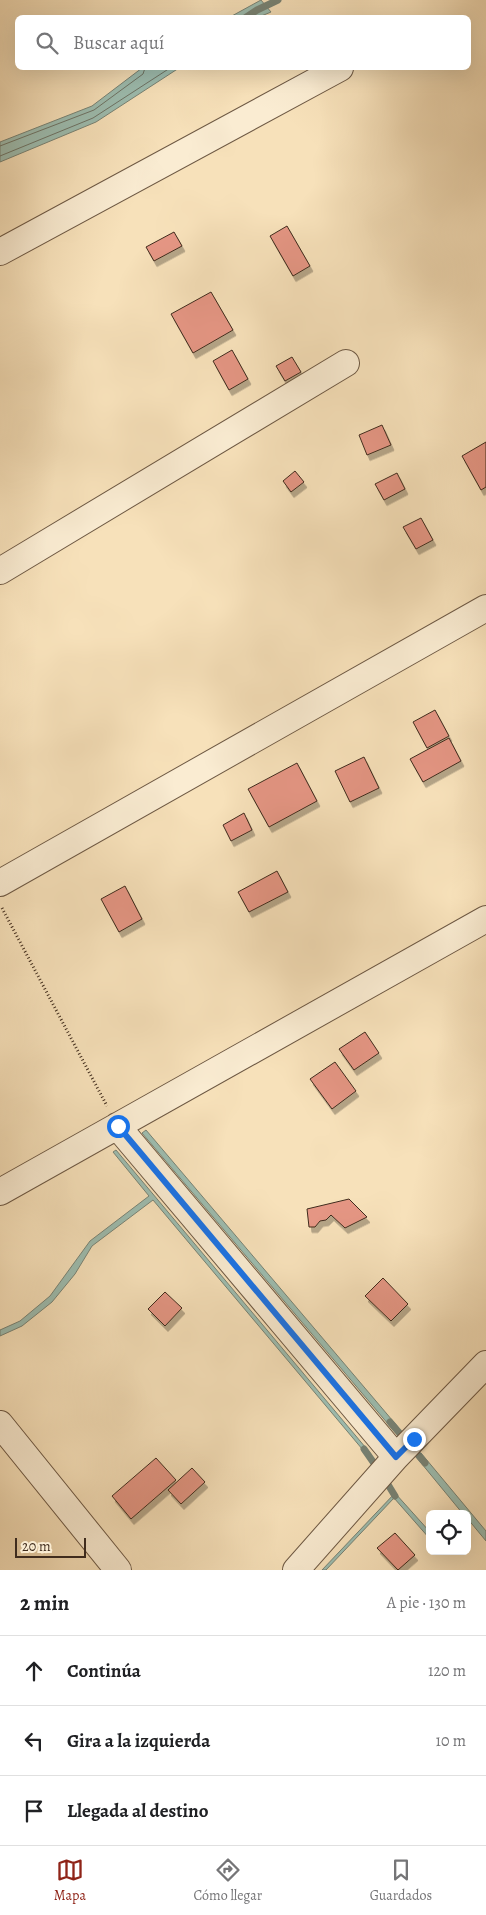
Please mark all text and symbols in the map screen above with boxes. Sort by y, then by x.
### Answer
search box [15,15,471,70]
icon: search [33,29,61,57]
text: Buscar aquí [73,30,164,56]
route start [107,1115,130,1138]
route end [403,1428,426,1451]
map controls [426,1510,471,1555]
button: locate [426,1510,471,1555]
scale bar [15,1535,86,1558]
text: 20 m [22,1537,51,1556]
text: 2 min [20,1589,69,1617]
text: A pie · 130 m [387,1592,466,1614]
icon: ahead [20,1657,48,1685]
text: Continúa [67,1658,141,1684]
text: 120 m [428,1660,466,1682]
icon: left [20,1727,48,1755]
text: Gira a la izquierda [67,1728,210,1754]
text: 10 m [436,1730,466,1752]
icon: arrive [20,1797,48,1825]
text: Llegada al destino [67,1798,209,1824]
tab: Mapa [54,1856,86,1905]
tab: Cómo llegar [194,1856,262,1905]
tab: Guardados [370,1856,432,1905]

